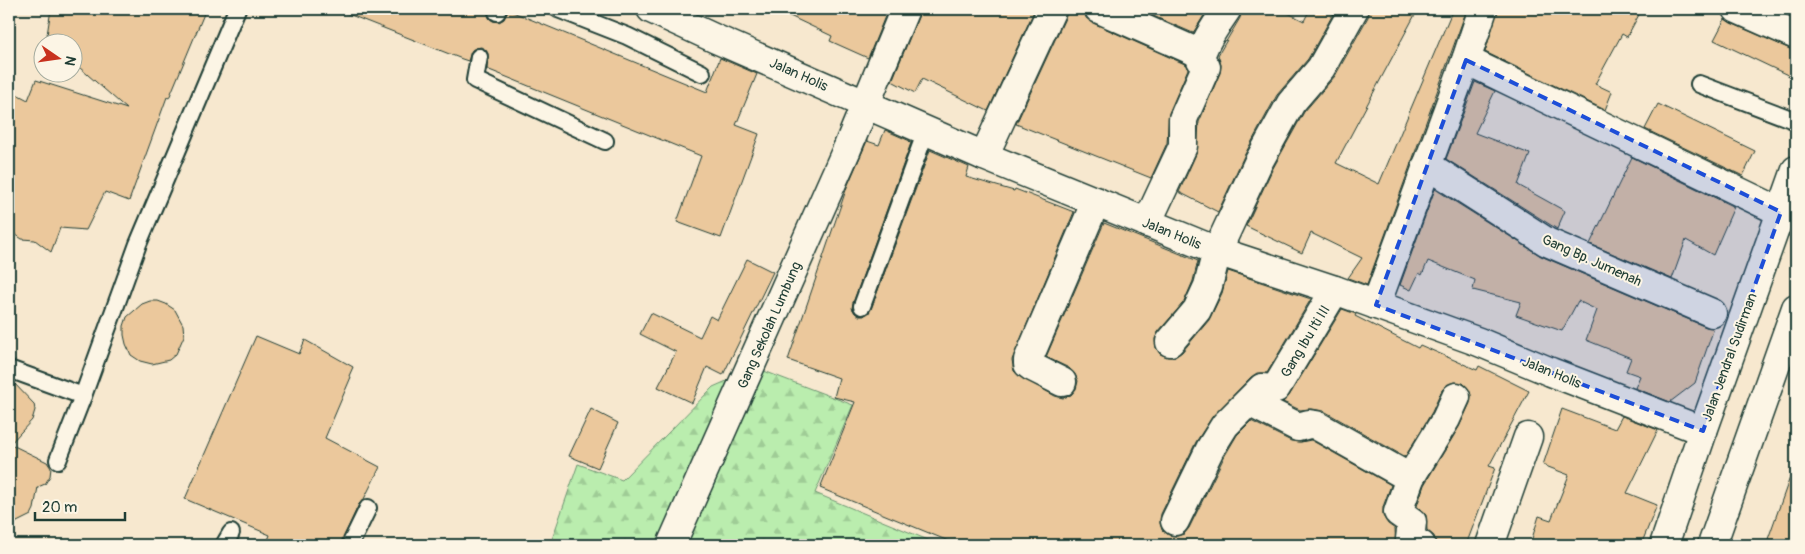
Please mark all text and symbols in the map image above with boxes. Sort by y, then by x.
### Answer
north arrow [32,32,82,82]
text: N [61,54,80,67]
street label: Jalan Holis [767,54,831,95]
street label: Jalan Holis [1140,214,1204,253]
street label: Gang Bp. Jumenah [1539,231,1644,290]
street label: Gang Sekolah Lumbung [734,259,805,391]
street label: Jalan Jendral Sudirman [1698,290,1761,424]
street label: Gang Ibu Iti III [1277,302,1334,380]
street label: Jalan Holis [1520,353,1584,392]
scale bar [35,489,125,521]
text: 20 m [42,498,77,517]

